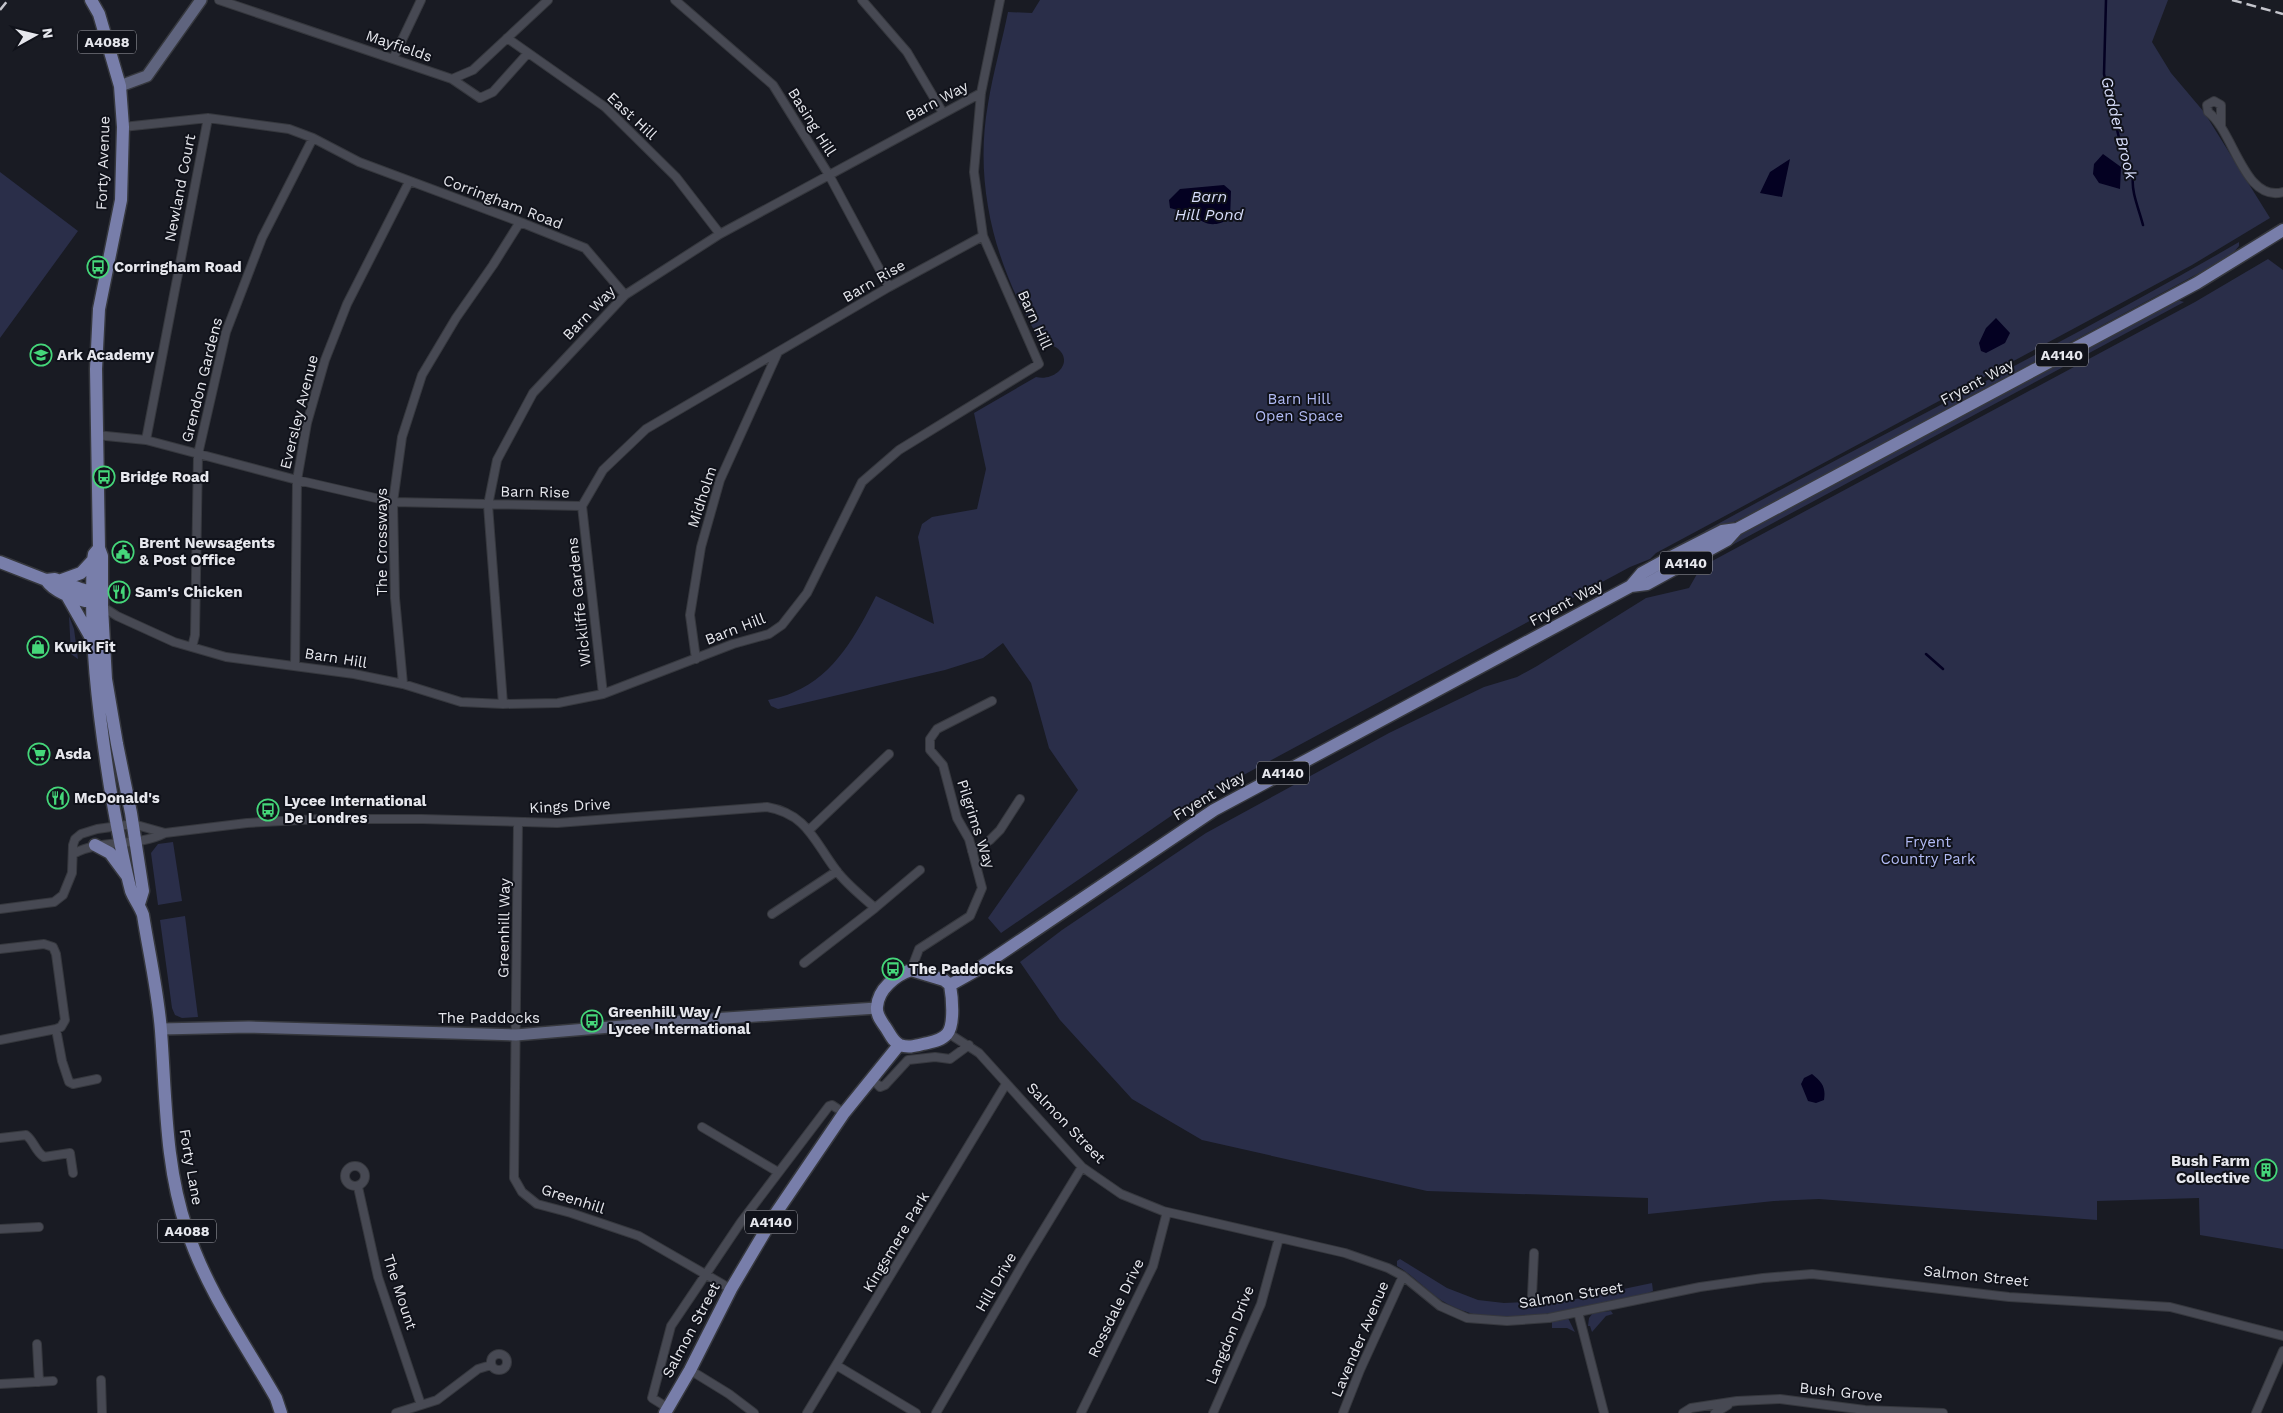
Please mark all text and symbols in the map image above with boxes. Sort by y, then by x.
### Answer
north arrow [10,10,60,60]
street label: Mayfields [363,26,435,66]
text: N [39,27,57,39]
road number: A4088 [78,31,136,54]
water label: Gadder Brook [2097,75,2141,183]
street label: Barn Way [903,77,971,125]
street label: Basing Hill [784,85,840,160]
street label: East Hill [603,88,661,144]
street label: Forty Avenue [92,116,114,210]
street label: Newland Court [161,132,199,243]
street label: Corringham Road [441,171,565,233]
water label: Barn Hill Pond [1175,187,1244,224]
bus stop icon: Corringham Road [86,255,110,279]
street label: Barn Rise [840,256,908,306]
place label: Corringham Road [114,258,242,276]
street label: Barn Way [559,282,619,344]
street label: Barn Hill [1014,288,1056,353]
street label: Grendon Gardens [178,316,226,444]
school or university icon: Ark Academy [29,343,53,367]
road number: A4140 [2036,344,2088,366]
place label: Ark Academy [57,346,155,364]
street label: Eversley Avenue [276,353,322,471]
street label: Fryent Way [1937,355,2017,409]
park label: Barn Hill Open Space [1255,390,1343,425]
street label: Midholm [684,464,720,530]
bus stop icon: Bridge Road [92,465,116,489]
place label: Bridge Road [120,468,209,486]
street label: Barn Rise [500,482,570,502]
street label: The Crossways [373,488,391,596]
place label: Brent Newsagents & Post Office [139,534,275,569]
street label: Wickliffe Gardens [563,536,595,667]
public building icon: Brent Newsagents & Post Office [111,540,135,564]
road number: A4140 [1660,552,1712,574]
street label: Fryent Way [1526,576,1606,630]
restaurant icon: Sam's Chicken [107,580,131,604]
place label: Sam's Chicken [135,583,243,601]
street label: Barn Hill [702,609,768,649]
shop icon: Kwik Fit [26,635,50,659]
place label: Kwik Fit [54,638,116,656]
street label: Barn Hill [303,644,369,672]
supermarket icon: Asda [27,742,51,766]
place label: Asda [55,745,91,763]
road number: A4140 [1257,761,1309,784]
street label: Fryent Way [1170,767,1249,825]
street label: Pilgrims Way [953,777,999,871]
restaurant icon: McDonald's [46,786,70,810]
place label: McDonald's [74,789,160,807]
place label: Lycee International De Londres [284,792,427,827]
street label: Kings Drive [529,795,611,817]
bus stop icon: Lycee International De Londres [256,798,280,822]
park label: Fryent Country Park [1881,833,1976,868]
street label: Greenhill Way [494,878,514,978]
bus stop icon: The Paddocks [881,957,905,981]
place label: The Paddocks [909,960,1013,978]
place label: Greenhill Way / Lycee International [608,1003,751,1038]
street label: The Paddocks [438,1009,540,1027]
bus stop icon: Greenhill Way / Lycee International [580,1009,604,1033]
street label: Salmon Street [1023,1079,1110,1168]
street label: Forty Lane [175,1127,207,1207]
place label: Bush Farm Collective [2171,1152,2250,1187]
building icon: Bush Farm Collective [2254,1158,2278,1182]
street label: Greenhill [539,1180,607,1218]
street label: Kingsmere Park [859,1188,933,1295]
road number: A4140 [745,1210,797,1234]
road number: A4088 [158,1220,216,1242]
street label: Hill Drive [972,1249,1020,1315]
street label: The Mount [379,1252,421,1333]
street label: Rossdale Drive [1084,1255,1148,1361]
street label: Salmon Street [1923,1262,2030,1291]
street label: Lavender Avenue [1327,1278,1393,1400]
street label: Salmon Street [1518,1278,1625,1312]
street label: Salmon Street [658,1279,724,1381]
street label: Langdon Drive [1202,1283,1258,1387]
street label: Bush Grove [1799,1379,1883,1405]

